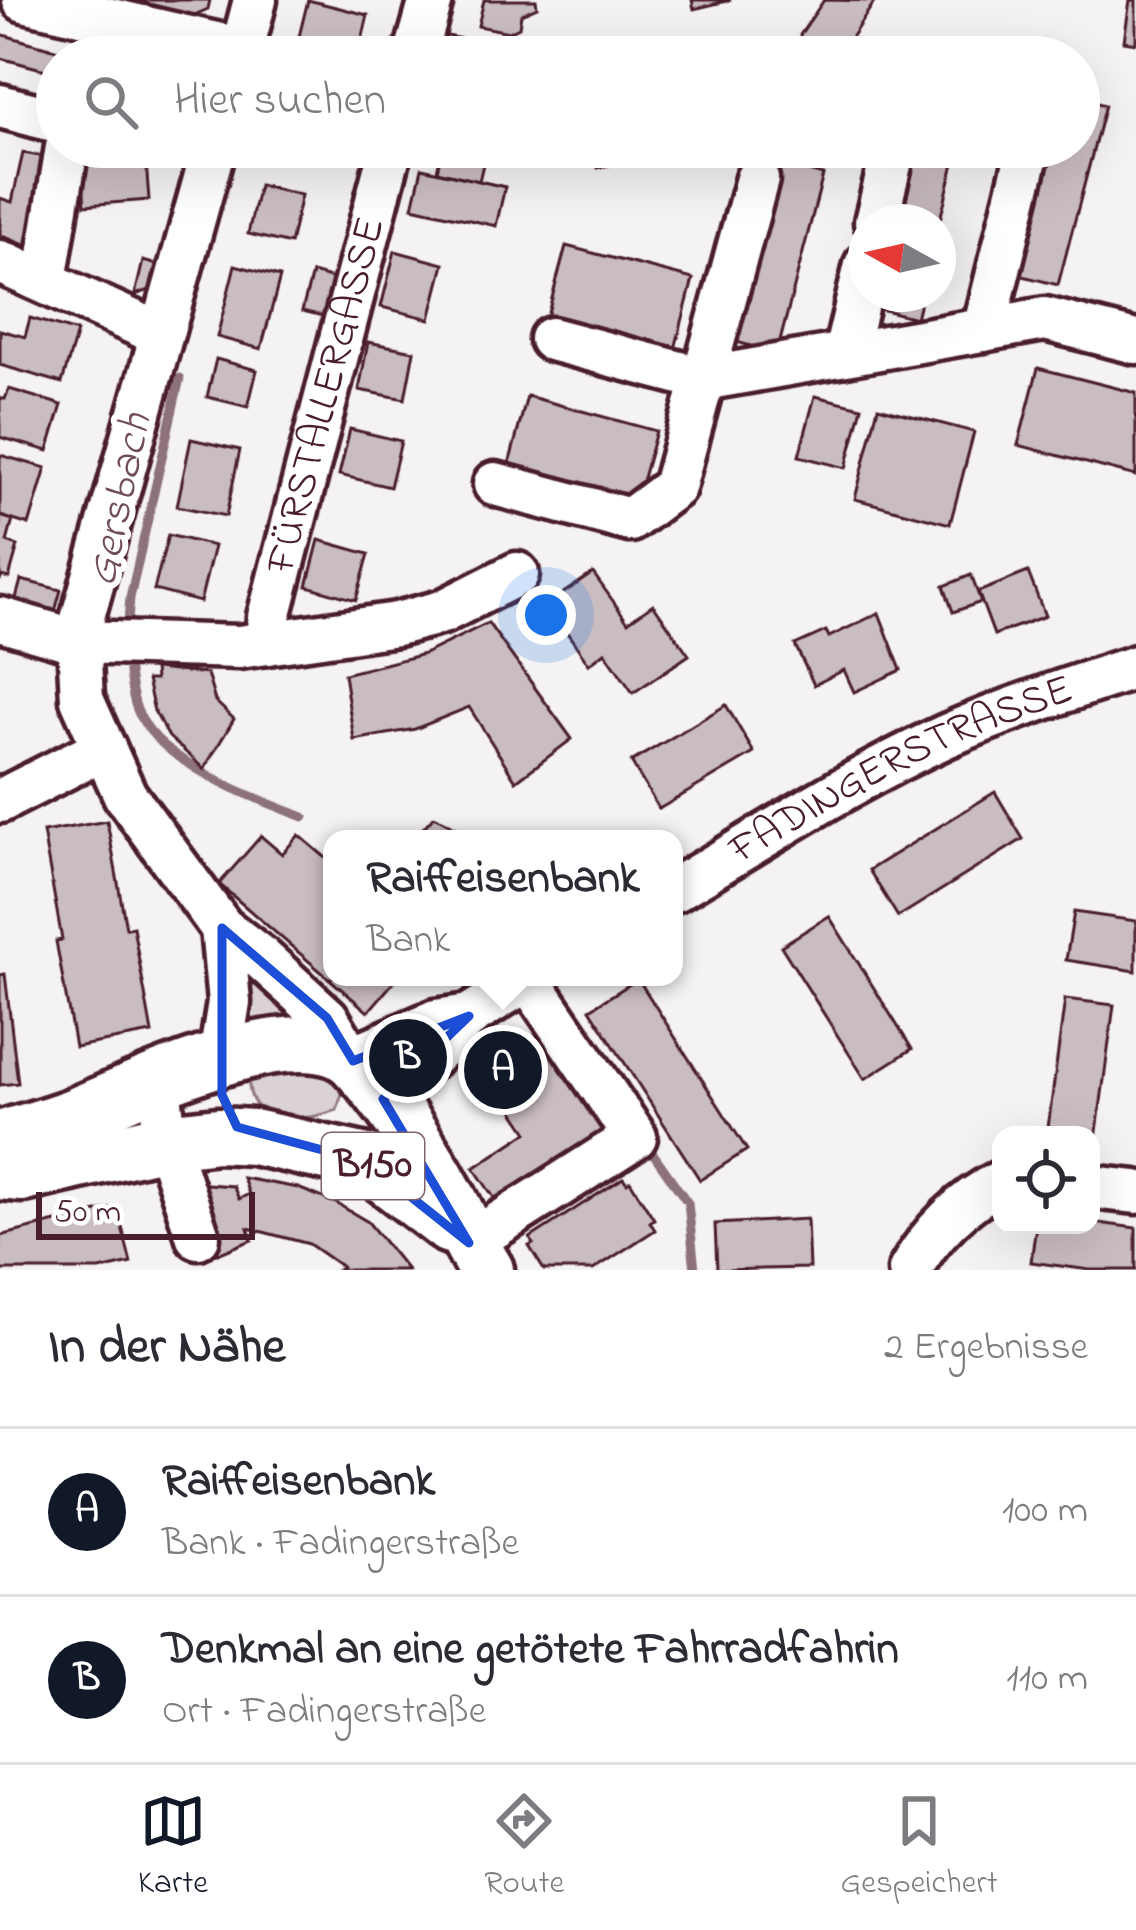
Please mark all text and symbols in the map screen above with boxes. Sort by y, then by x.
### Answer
search box [36,36,1100,168]
icon: search [78,69,144,135]
text: Hier suchen [174,69,386,135]
north arrow [848,204,956,312]
street label: FÜRSTALLERGASSE [251,211,402,581]
water label: Gersbach [71,406,172,592]
your location [516,585,576,645]
street label: FADINGERSTRASSE [717,660,1081,881]
popup [323,830,683,986]
text: Raiffeisenbank [366,847,640,913]
text: Bank [366,913,450,970]
pin: B [369,1013,447,1103]
pin: A [464,1025,542,1115]
map controls [992,1126,1100,1234]
button: locate [992,1126,1100,1234]
road number: B150 [322,1133,424,1199]
scale bar [36,1186,255,1239]
text: 50 m [54,1189,121,1237]
text: In der Nähe [48,1311,285,1386]
text: 2 Ergebnisse [884,1320,1088,1377]
text: Raiffeisenbank [162,1450,435,1516]
text: A [75,1483,99,1540]
text: 100 m [1002,1483,1088,1540]
text: Bank · Fadingerstraße [162,1516,519,1573]
text: Denkmal an eine getötete Fahrradfahrin [162,1618,899,1684]
text: B [74,1651,100,1708]
text: 110 m [1006,1651,1088,1708]
text: Ort · Fadingerstraße [162,1684,486,1741]
tab: Karte [138,1788,208,1908]
tab: Route [484,1788,564,1908]
tab: Gespeichert [841,1788,998,1908]

